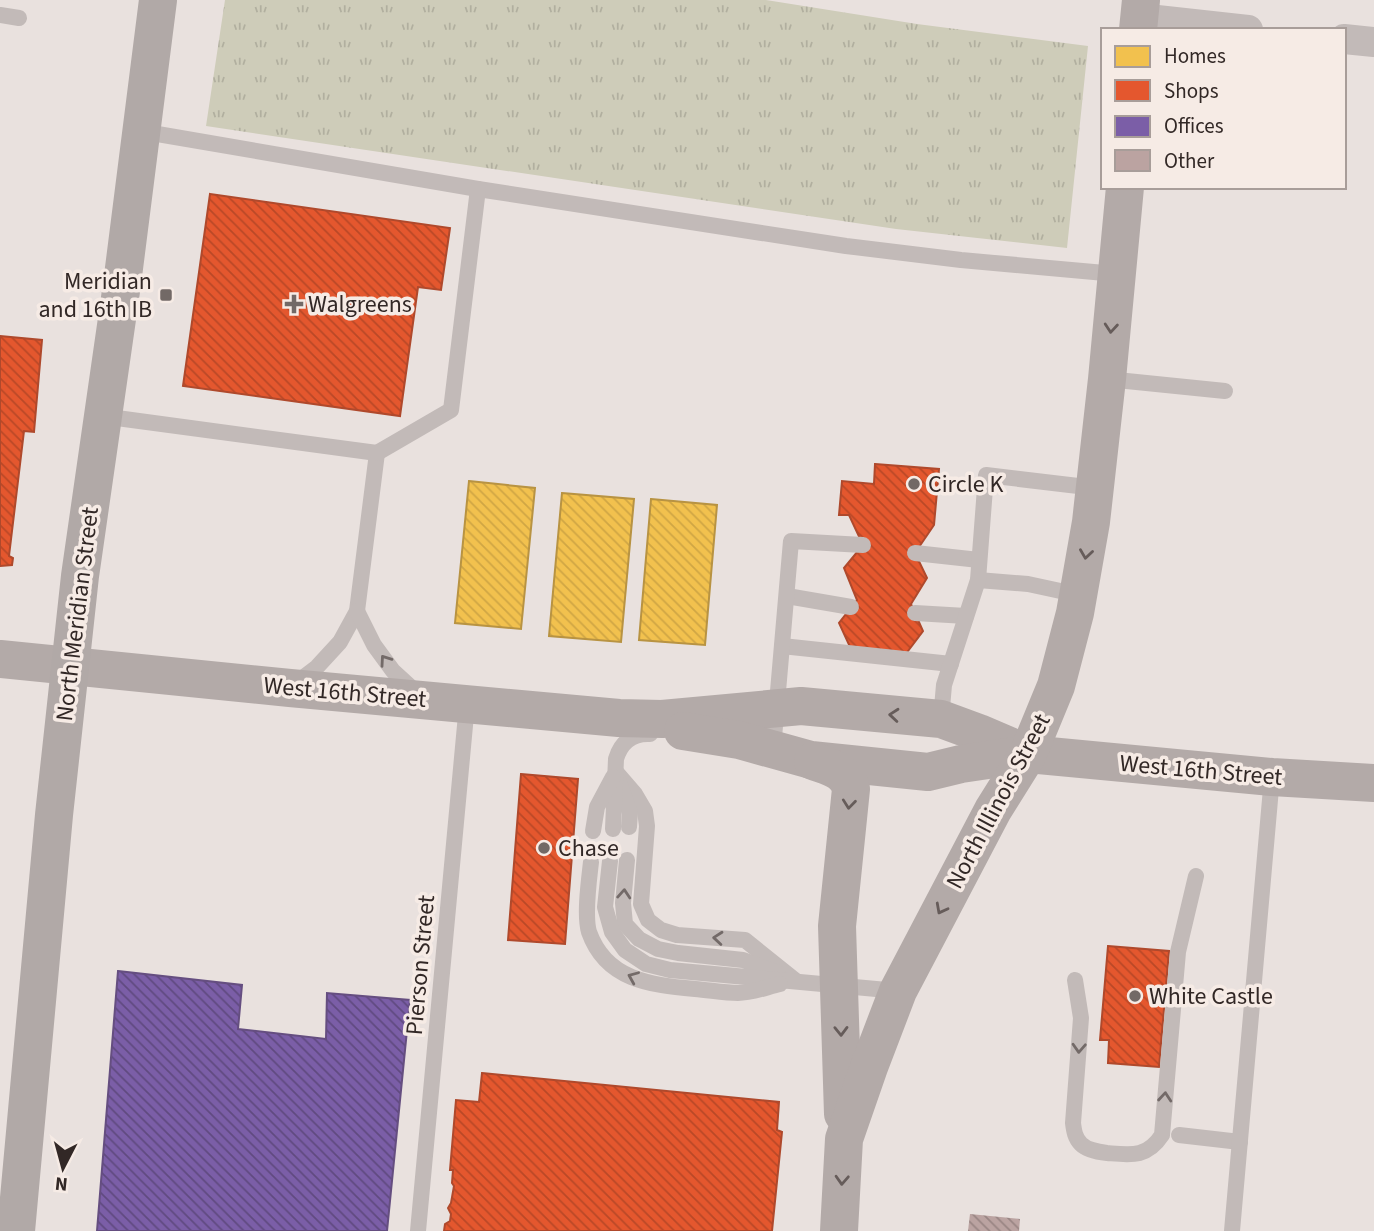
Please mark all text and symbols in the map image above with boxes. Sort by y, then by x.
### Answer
legend [1101,28,1346,189]
text: Homes [1164,41,1226,71]
text: Shops [1164,76,1219,106]
text: Offices [1164,111,1224,141]
text: Other [1164,146,1215,176]
place label: Meridian and 16th IB [38,264,152,327]
marker: Meridian and 16th IB [158,287,174,303]
place label: Walgreens [308,287,412,322]
marker: Walgreens [286,296,302,312]
one-way arrow [1104,323,1119,334]
place label: Circle K [928,467,1003,502]
marker: Circle K [906,476,922,492]
street label: North Meridian Street [47,505,108,723]
one-way arrow [1079,548,1094,560]
one-way arrow [381,655,393,668]
street label: West 16th Street [262,668,428,717]
street label: North Illinois Street [937,707,1060,895]
one-way arrow [888,708,899,723]
street label: West 16th Street [1118,746,1284,795]
one-way arrow [842,799,857,810]
place label: Chase [558,831,619,866]
marker: Chase [536,840,552,856]
one-way arrow [616,888,631,899]
street label: Pierson Street [397,893,444,1037]
one-way arrow [936,902,949,914]
one-way arrow [712,931,723,946]
one-way arrow [628,972,640,986]
place label: White Castle [1149,979,1273,1014]
marker: White Castle [1127,988,1143,1004]
one-way arrow [833,1026,849,1036]
one-way arrow [1072,1043,1087,1054]
one-way arrow [1157,1091,1172,1102]
north arrow [28,1133,98,1203]
text: N [54,1169,69,1198]
one-way arrow [834,1175,849,1186]

